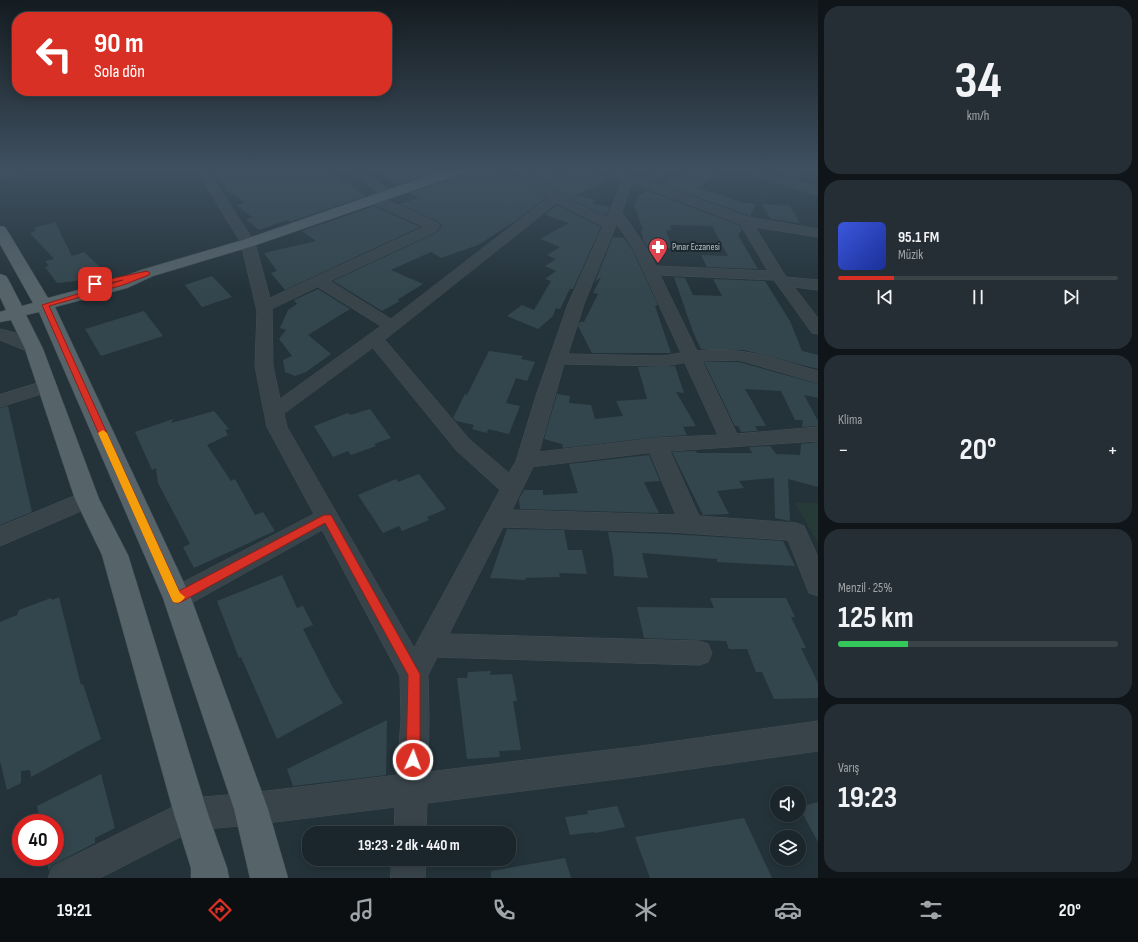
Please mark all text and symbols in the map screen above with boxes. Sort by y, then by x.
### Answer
text: 90 m [94,27,144,60]
icon: left [28,28,80,80]
text: 34 [954,50,1002,113]
text: Sola dön [94,61,145,82]
text: km/h [967,108,989,124]
text: 95.1 FM [898,228,939,247]
pharmacy icon: Pınar Eczanesi [647,236,669,264]
place label: Pınar Eczanesi [672,241,720,253]
text: Müzik [898,247,923,263]
pin [78,267,112,301]
icon: arrive [84,273,106,295]
icon: previous [874,286,896,308]
icon: pause [967,286,989,308]
icon: next [1060,286,1082,308]
text: Klima [838,412,862,428]
text: 20° [960,432,996,468]
text: − [838,437,849,464]
text: + [1107,437,1118,464]
text: Menzil · 25% [838,580,893,596]
text: 125 km [838,600,914,636]
position arrow [392,739,434,781]
text: Varış [838,760,859,776]
text: 19:23 [838,780,897,816]
map controls [770,786,806,866]
button: sound [770,786,806,822]
speed limit sign: 40 [12,814,64,866]
button: layers [770,830,806,866]
text: 19:23 · 2 dk · 440 m [358,836,460,855]
icon: directions [206,896,234,924]
icon: music [348,896,376,924]
icon: phone [490,896,518,924]
icon: climate [632,896,660,924]
icon: car [774,896,802,924]
icon: filters [917,896,945,924]
text: 19:21 [57,900,92,921]
text: 20° [1059,900,1081,921]

